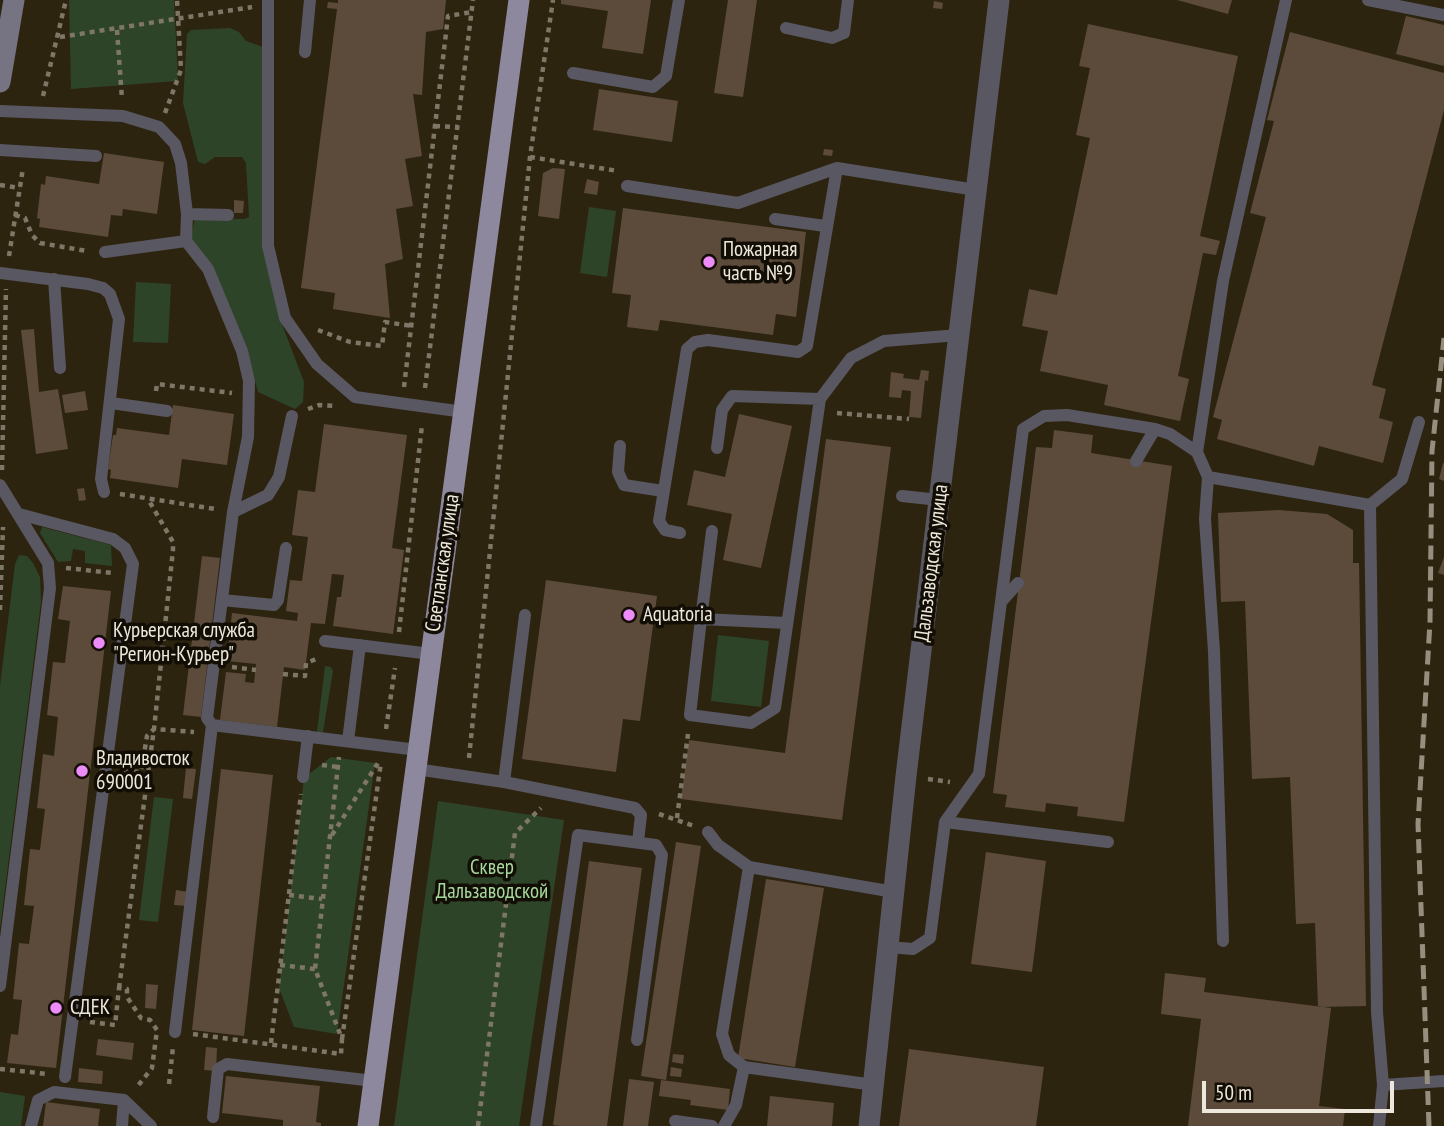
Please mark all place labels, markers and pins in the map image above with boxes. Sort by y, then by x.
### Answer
place label: Пожарная часть №9 [723,237,797,287]
marker: Пожарная часть №9 [701,254,717,270]
place label: Aquatoria [643,602,713,628]
marker: Aquatoria [621,607,637,623]
place label: Курьерская служба "Регион-Курьер" [113,618,255,668]
marker: Курьерская служба "Регион-Курьер" [91,635,107,651]
place label: Владивосток 690001 [96,746,190,796]
marker: Владивосток 690001 [74,763,90,779]
place label: СДЕК [70,995,110,1021]
marker: СДЕК [48,1000,64,1016]

